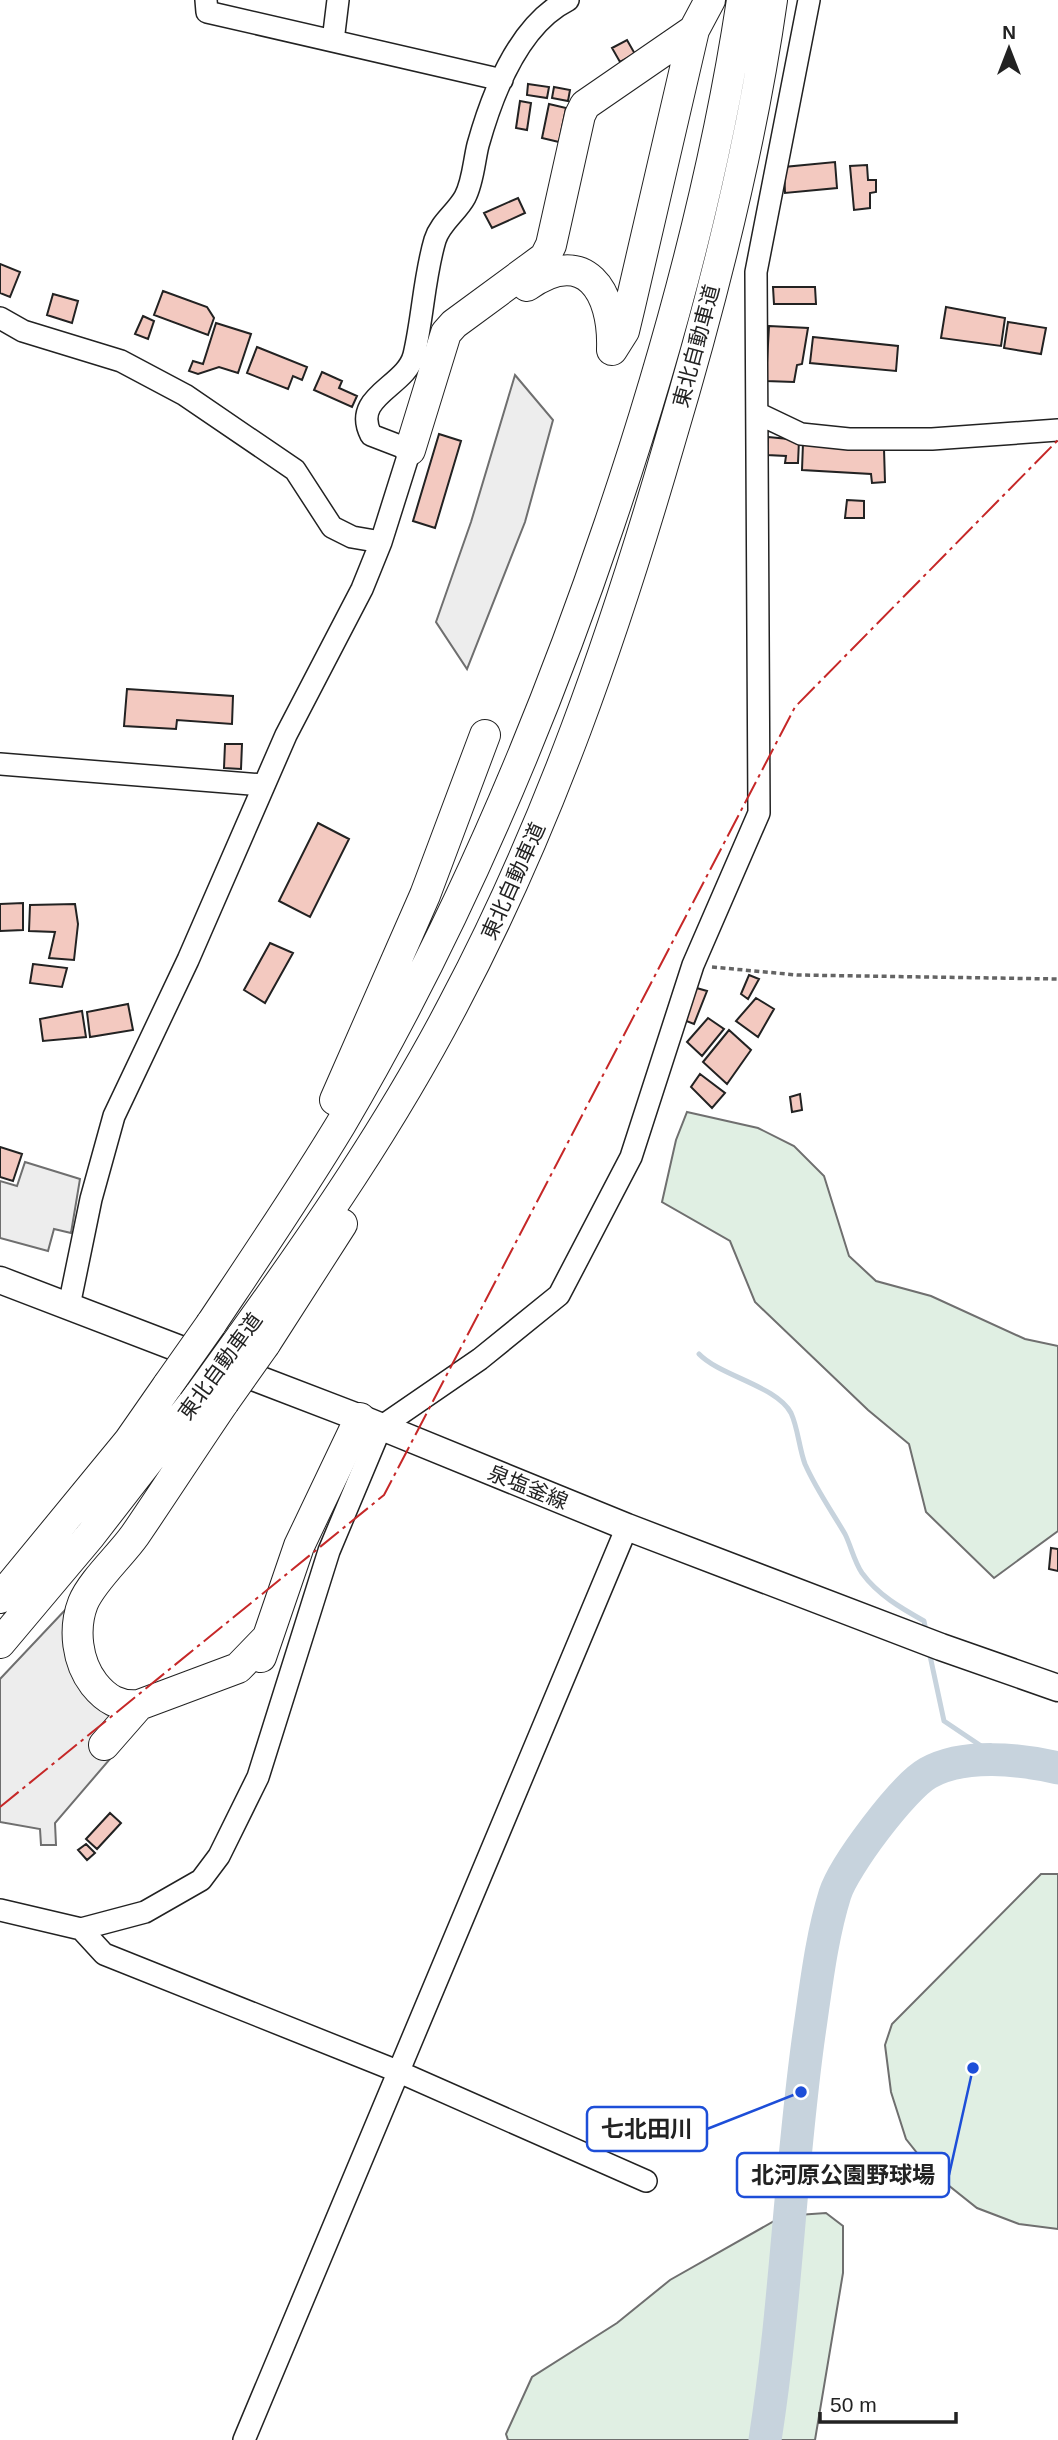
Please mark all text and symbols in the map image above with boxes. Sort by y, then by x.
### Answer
north arrow [974,14,1044,84]
text: N [1002,22,1016,43]
street label: 東北自動車道 [669,282,723,410]
street label: 東北自動車道 [477,819,549,943]
street label: 東北自動車道 [174,1308,266,1424]
street label: 泉塩釜線 [485,1461,571,1513]
callout: 七北田川 [587,2107,707,2151]
text: 七北田川 [601,2116,693,2142]
callout: 北河原公園野球場 [737,2153,949,2197]
text: 北河原公園野球場 [751,2162,935,2188]
scale bar [820,2380,956,2424]
text: 50 m [830,2393,877,2416]

